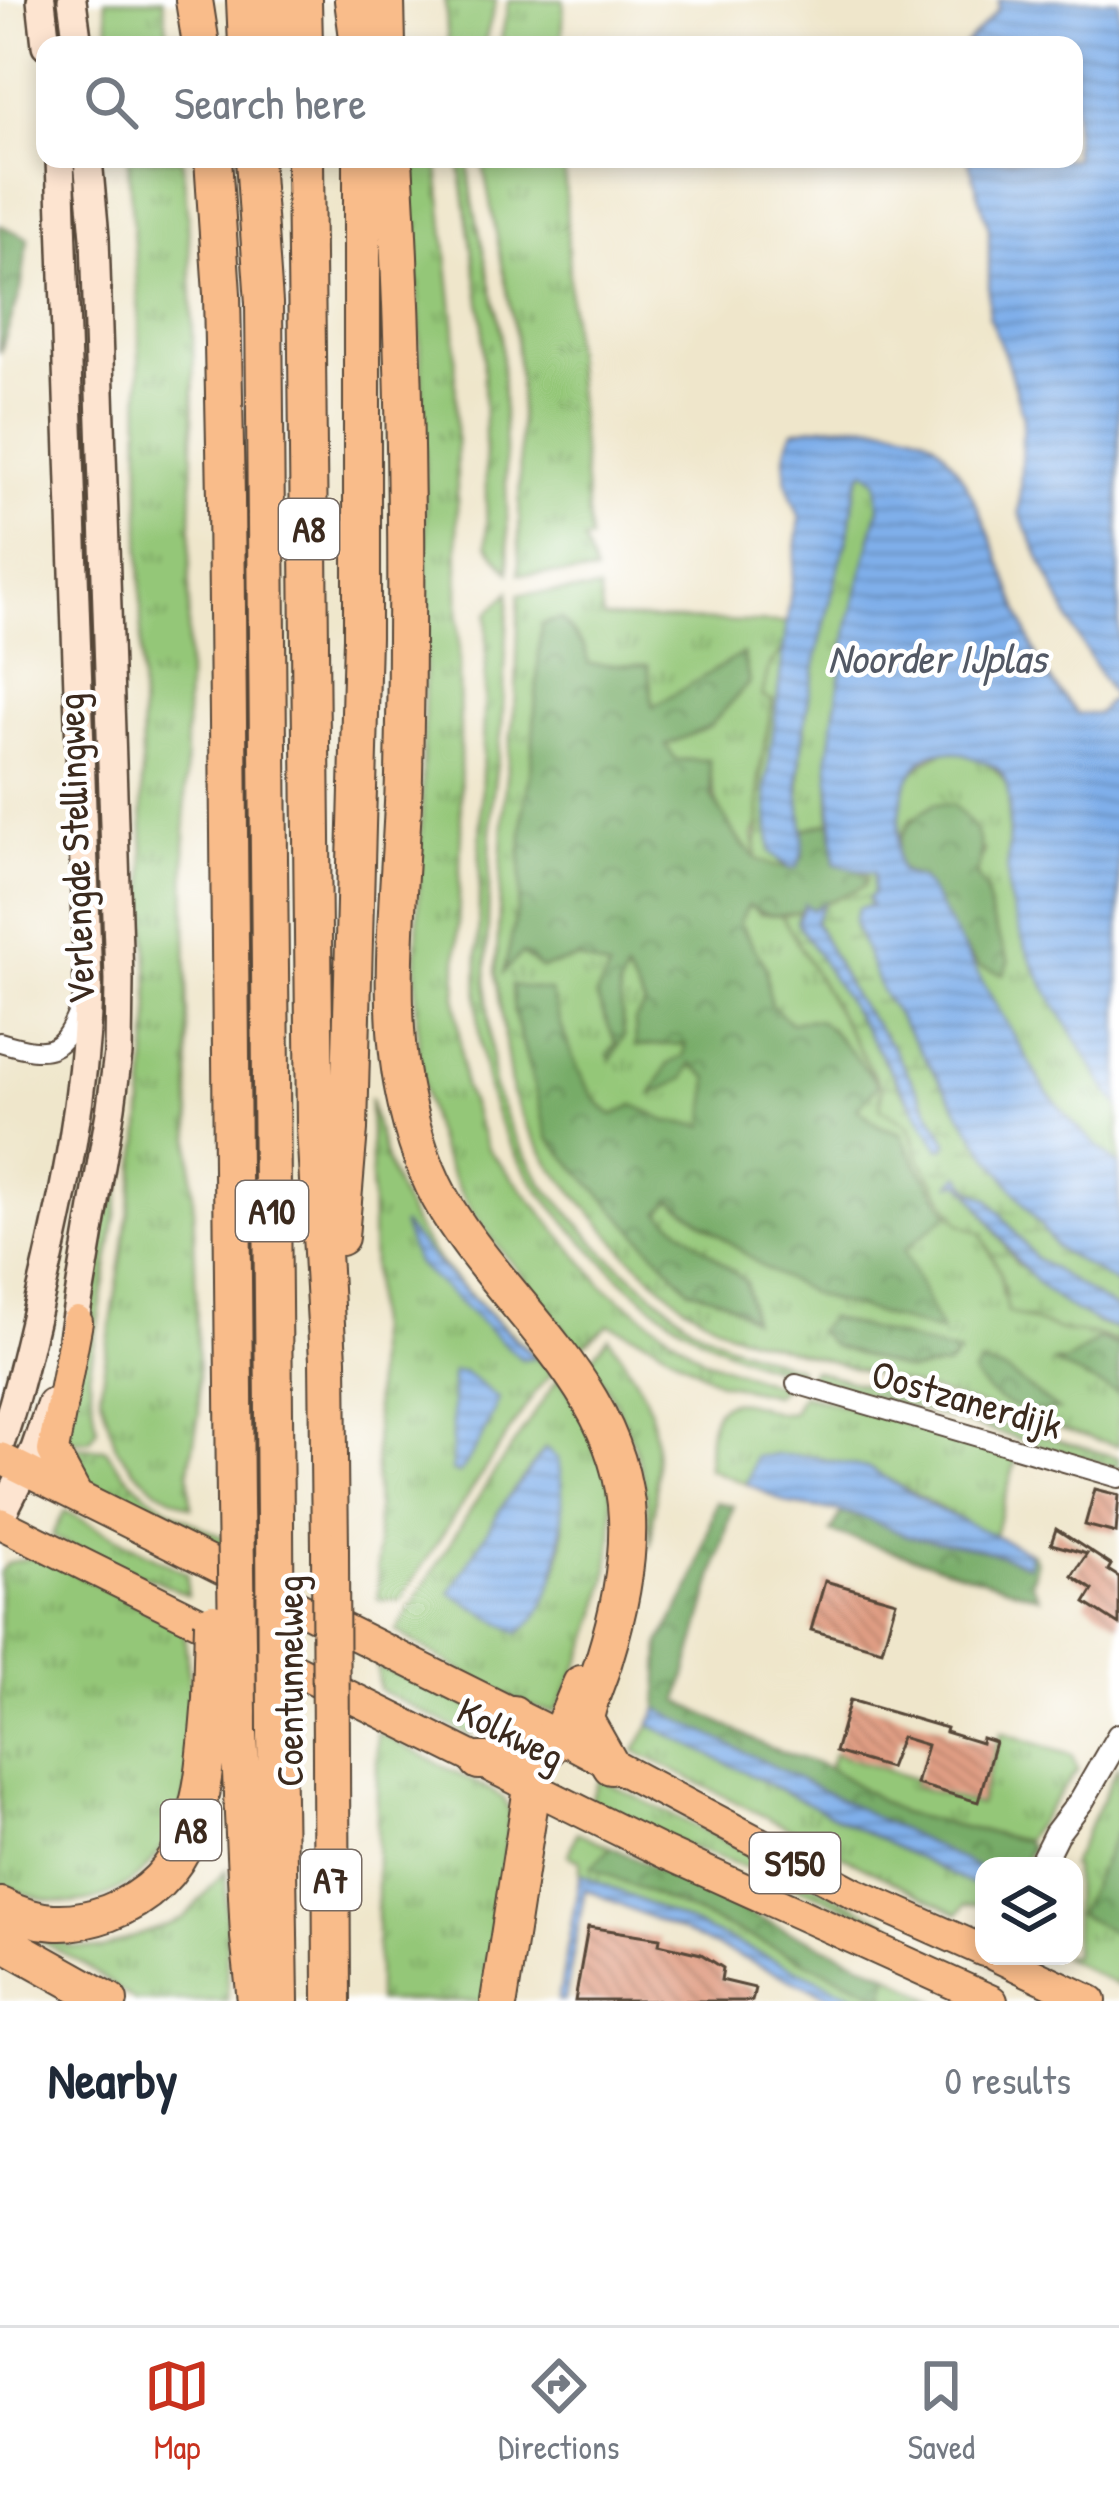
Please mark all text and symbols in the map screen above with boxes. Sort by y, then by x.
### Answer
search box [36,36,1083,168]
icon: search [78,69,144,135]
text: Search here [174,72,366,133]
road number: A8 [279,499,339,559]
water label: Noorder IJplas [828,629,1050,687]
street label: Verlengde Stellingweg [43,693,106,1006]
road number: A10 [236,1181,308,1241]
street label: Oostzanerdijk [866,1346,1068,1451]
street label: Coentunnelweg [262,1575,315,1787]
street label: Kolkweg [449,1683,574,1782]
road number: A8 [161,1800,221,1860]
road number: S150 [750,1833,840,1893]
road number: A7 [301,1850,361,1910]
map controls [975,1857,1083,1965]
button: layers [975,1857,1083,1965]
text: Nearby [48,2045,178,2114]
text: 0 results [945,2053,1071,2106]
tab: Map [144,2353,210,2469]
tab: Directions [498,2353,620,2469]
tab: Saved [908,2353,975,2469]

